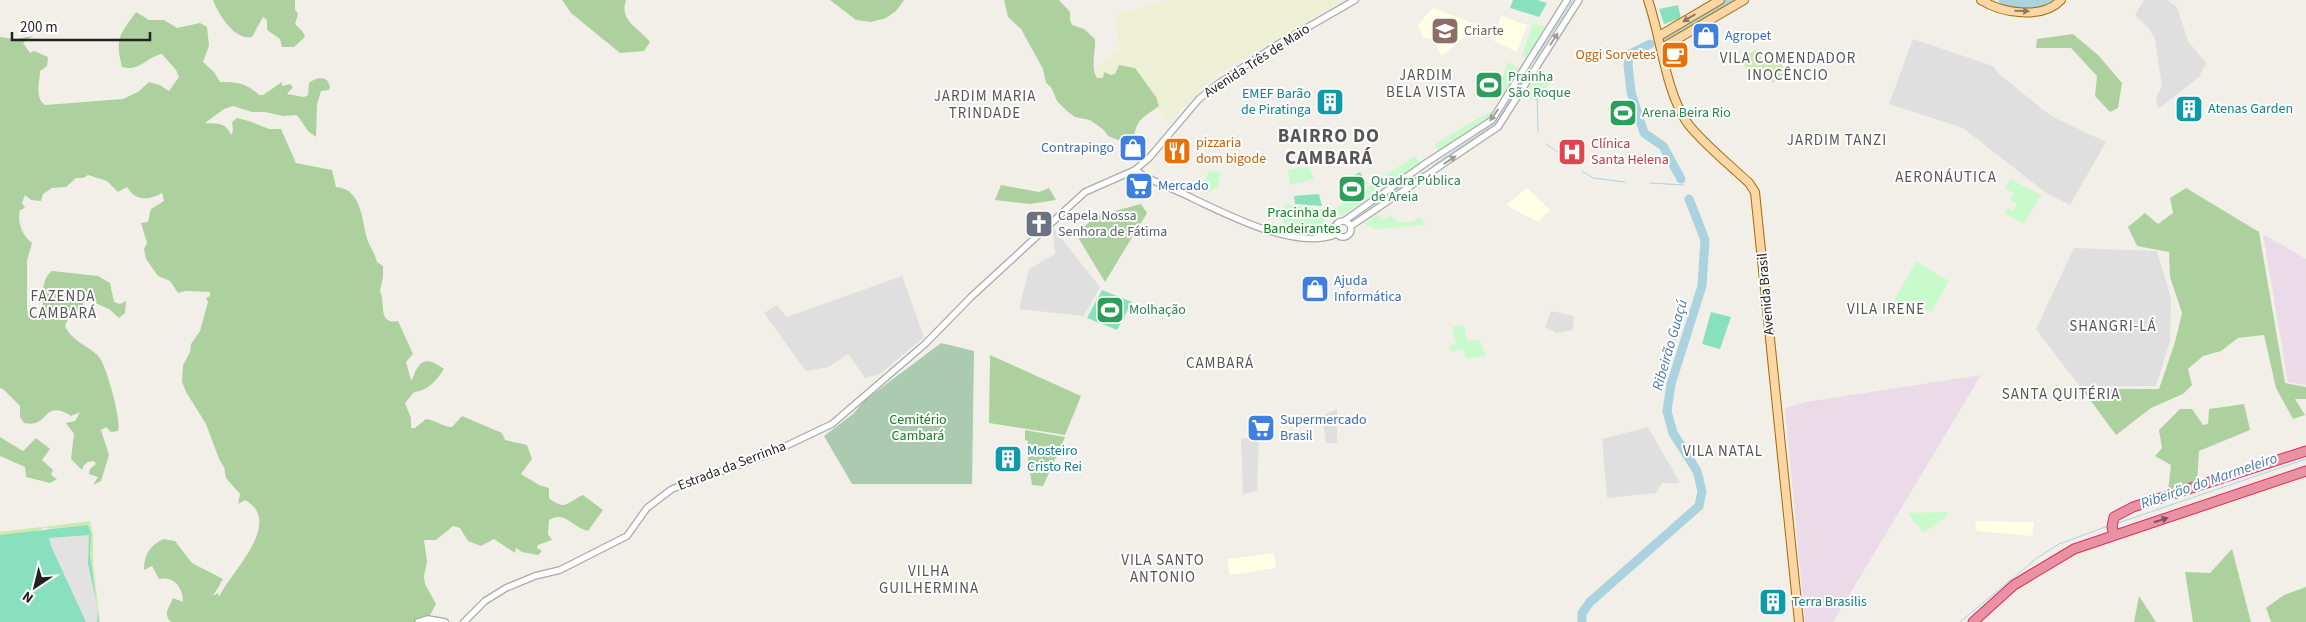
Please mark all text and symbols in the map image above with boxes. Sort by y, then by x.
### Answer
one-way arrow [2014,8,2030,16]
scale bar [12,10,150,42]
one-way arrow [1683,14,1696,23]
school or university icon: Criarte [1430,16,1460,46]
text: 200 m [20,17,58,38]
street label: Avenida Três de Maio [1200,19,1314,103]
place label: Criarte [1464,21,1504,41]
shop icon: Agropet [1691,21,1721,51]
place label: Agropet [1725,26,1772,46]
one-way arrow [1549,33,1558,46]
cafe icon: Oggi Sorvetes [1660,40,1690,70]
place label: Oggi Sorvetes [1575,45,1656,65]
district label: VILA COMENDADOR INOCÊNCIO [1720,48,1856,86]
district label: JARDIM BELA VISTA [1386,65,1466,103]
place label: Prainha São Roque [1508,67,1571,103]
sports icon: Prainha São Roque [1474,70,1504,100]
place label: EMEF Barão de Piratinga [1241,84,1311,120]
district label: JARDIM MARIA TRINDADE [934,86,1036,124]
building icon: EMEF Barão de Piratinga [1315,87,1345,117]
building icon: Atenas Garden [2174,94,2204,124]
sports icon: Arena Beira Rio [1608,98,1638,128]
place label: Atenas Garden [2208,99,2293,119]
place label: Arena Beira Rio [1642,103,1731,123]
one-way arrow [1489,108,1499,122]
district label: BAIRRO DO CAMBARÁ [1278,123,1380,172]
district label: JARDIM TANZI [1787,130,1887,151]
shop icon: Contrapingo [1118,133,1148,163]
place label: pizzaria dom bigode [1196,133,1266,169]
place label: Clínica Santa Helena [1591,134,1669,170]
restaurant icon: pizzaria dom bigode [1162,136,1192,166]
hospital icon: Clínica Santa Helena [1557,137,1587,167]
place label: Contrapingo [1041,138,1114,158]
one-way arrow [1443,155,1456,165]
district label: AERONÁUTICA [1895,167,1997,188]
supermarket icon: Mercado [1124,171,1154,201]
place label: Quadra Pública de Areia [1371,171,1461,207]
sports icon: Quadra Pública de Areia [1337,174,1367,204]
place label: Mercado [1158,176,1209,196]
park label: Pracinha da Bandeirantes [1263,203,1341,239]
place label: Capela Nossa Senhora de Fátima [1058,206,1167,242]
church icon: Capela Nossa Senhora de Fátima [1024,209,1054,239]
street label: Avenida Brasil [1752,252,1780,336]
place label: Ajuda Informática [1334,271,1402,307]
shop icon: Ajuda Informática [1300,274,1330,304]
district label: FAZENDA CAMBARÁ [29,286,97,324]
sports icon: Molhação [1095,295,1125,325]
water label: Ribeirão Guaçú [1647,297,1693,393]
district label: VILA IRENE [1847,299,1925,320]
place label: Molhação [1129,300,1186,320]
district label: SHANGRI-LÁ [2069,316,2157,337]
district label: CAMBARÁ [1186,353,1254,374]
district label: SANTA QUITÉRIA [2002,384,2120,405]
park label: Cemitério Cambará [889,410,947,446]
place label: Supermercado Brasil [1280,410,1367,446]
supermarket icon: Supermercado Brasil [1246,413,1276,443]
street label: Estrada da Serrinha [675,436,789,496]
place label: Mosteiro Cristo Rei [1027,441,1082,477]
district label: VILA NATAL [1683,441,1763,462]
building icon: Mosteiro Cristo Rei [993,444,1023,474]
water label: Ribeirão do Marmeleiro [2138,448,2280,514]
one-way arrow [2153,515,2168,523]
district label: VILA SANTO ANTONIO [1121,550,1205,588]
district label: VILHA GUILHERMINA [879,561,979,599]
north arrow [10,562,60,612]
text: N [19,586,38,608]
building icon: Terra Brasilis [1758,587,1788,617]
place label: Terra Brasilis [1792,592,1867,612]

